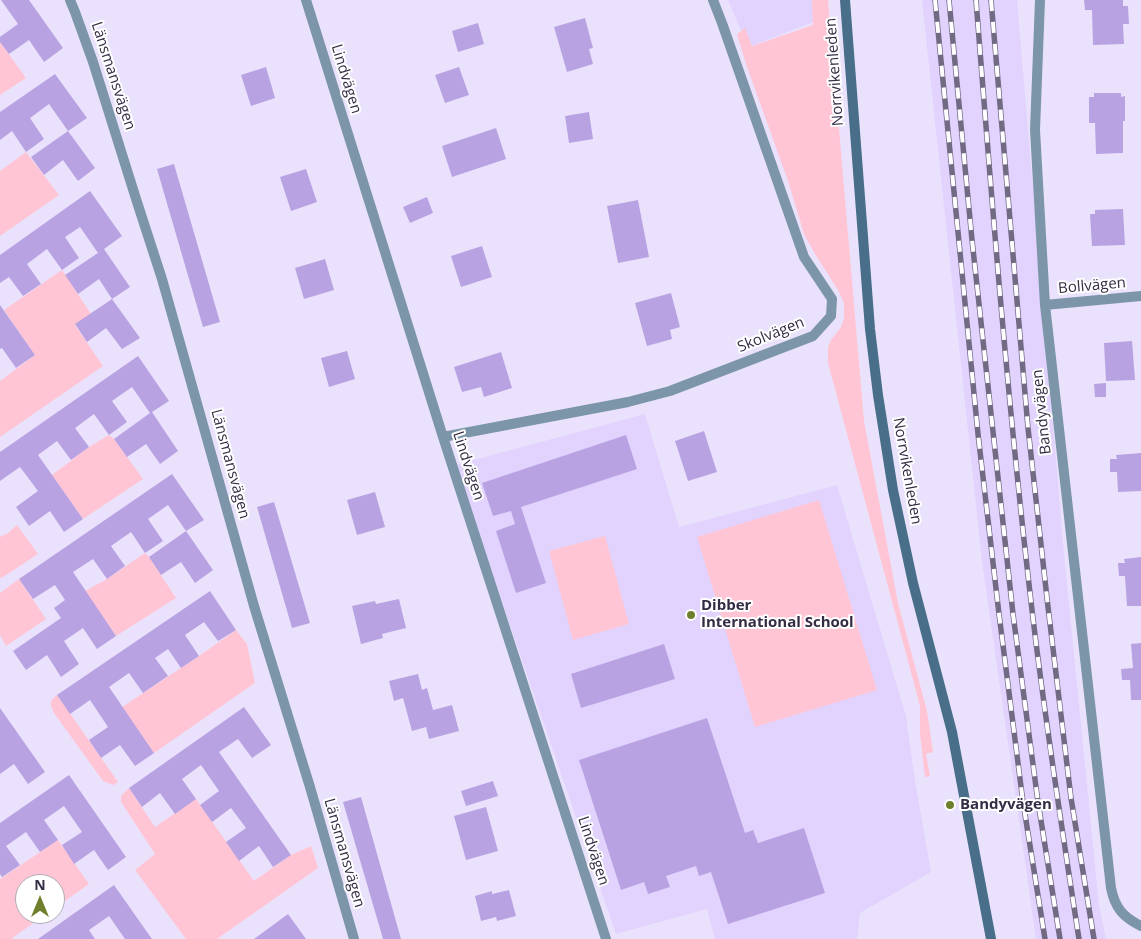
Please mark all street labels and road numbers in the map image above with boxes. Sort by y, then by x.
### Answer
street label: Norrvikenleden [822,17,848,127]
street label: Länsmansvägen [87,20,139,132]
street label: Lindvägen [327,42,365,116]
street label: Bollvägen [1057,274,1127,298]
street label: Skolvägen [735,313,807,357]
street label: Bandyvägen [1029,369,1055,455]
street label: Länsmansvägen [207,407,253,521]
street label: Norrvikenleden [889,416,925,526]
street label: Lindvägen [448,429,488,503]
street label: Länsmansvägen [320,796,368,910]
street label: Lindvägen [573,814,613,888]

